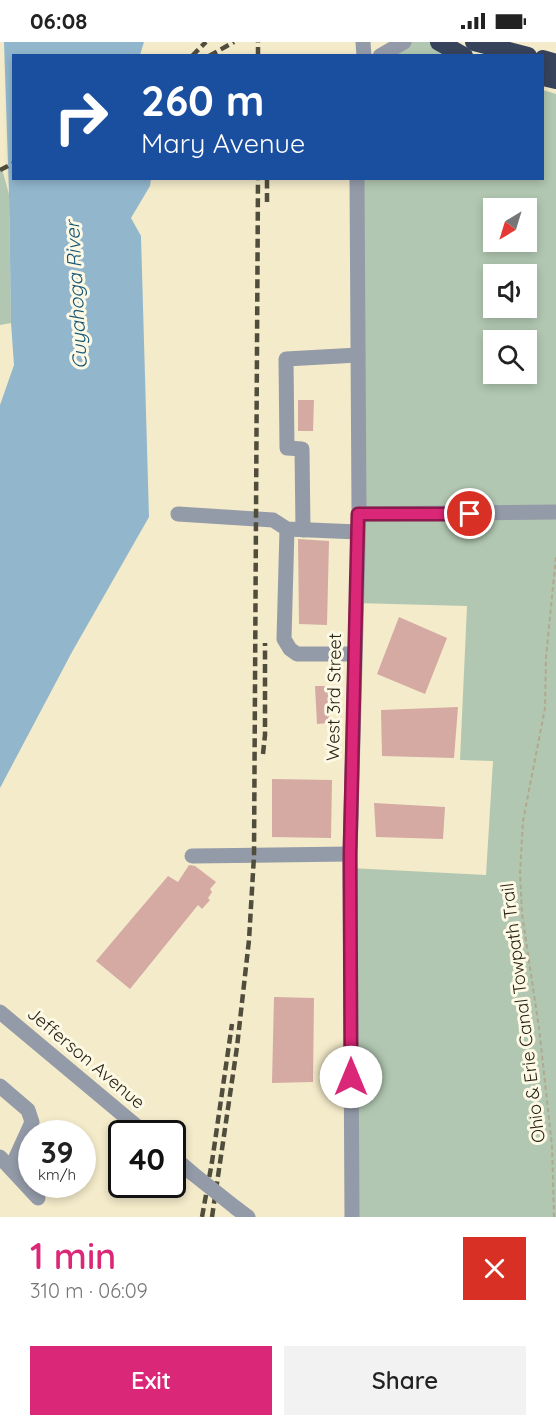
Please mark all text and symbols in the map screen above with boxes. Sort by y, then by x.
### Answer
text: 06:08 [30,7,87,35]
text: 260 m [141,74,264,127]
icon: right [42,78,120,156]
text: Mary Avenue [141,126,305,160]
north arrow [483,198,537,252]
map controls [483,198,537,384]
water label: Cuyahoga River [59,218,92,370]
button: sound [483,264,537,318]
button: search [483,330,537,384]
pin [444,488,495,539]
icon: arrive [453,497,486,530]
street label: West 3rd Street [321,633,346,761]
street label: Ohio & Erie Canal Towpath Trail [495,882,550,1144]
street label: Jefferson Avenue [23,1002,150,1114]
position arrow [319,1045,383,1109]
speed limit sign: 40 [108,1120,186,1198]
text: 39 [40,1133,74,1171]
text: km/h [38,1165,76,1184]
text: 1 min [30,1233,116,1278]
button: close [463,1237,526,1300]
text: 310 m · 06:09 [30,1278,148,1303]
button: Exit [30,1346,272,1415]
button: Share [284,1346,526,1415]

